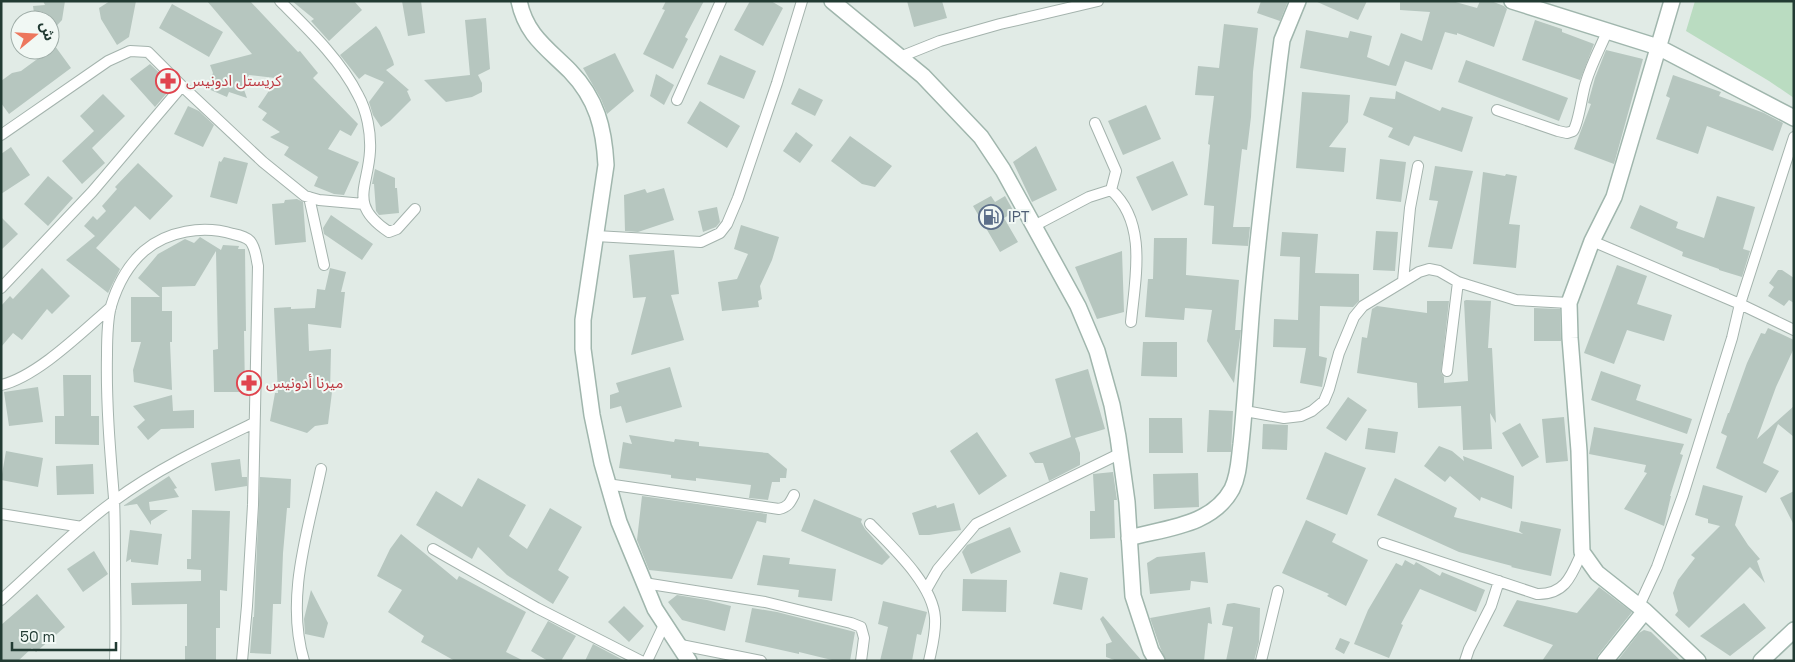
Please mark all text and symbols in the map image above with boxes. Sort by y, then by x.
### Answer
north arrow [10,10,60,60]
text: ش [36,19,59,43]
pharmacy icon: كريستل ادونيس [155,68,181,94]
place label: كريستل ادونيس [186,71,282,90]
fuel station icon: IPT [978,204,1004,230]
place label: IPT [1008,207,1030,226]
pharmacy icon: ميرنا أدونيس [236,370,262,396]
place label: ميرنا أدونيس [266,373,343,392]
scale bar [12,620,116,652]
text: 50 m [20,627,55,646]

